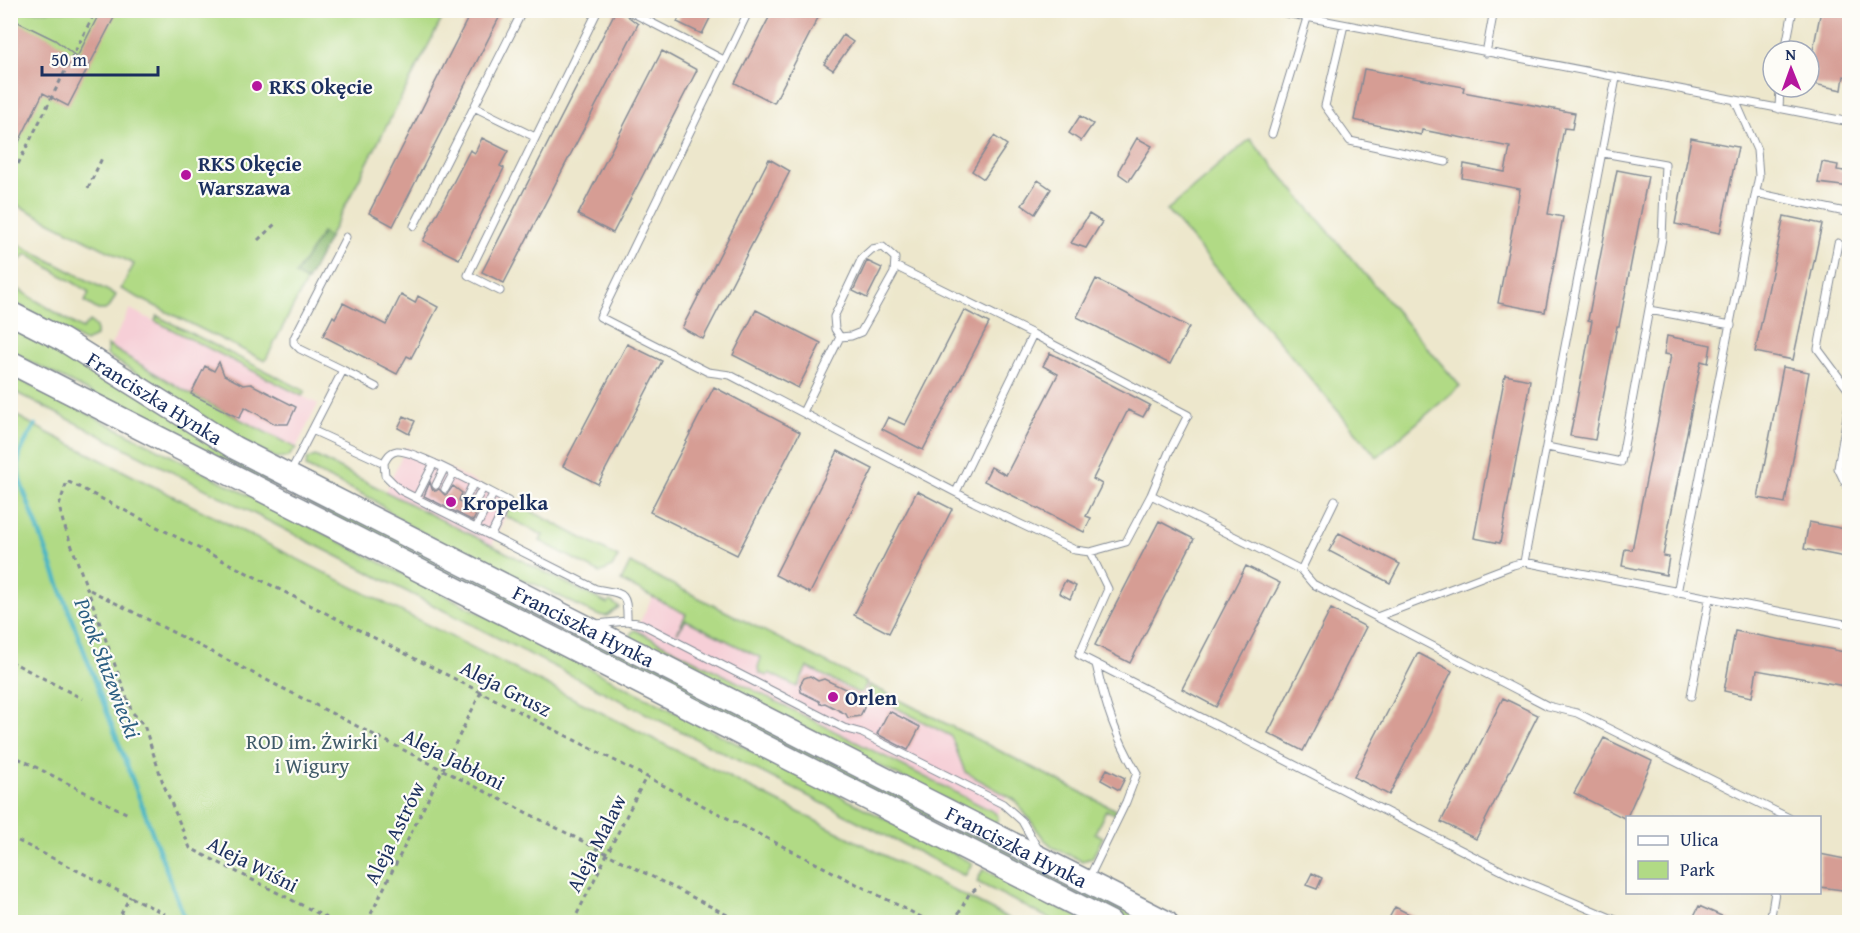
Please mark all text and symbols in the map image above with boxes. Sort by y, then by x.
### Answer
scale bar [42,39,158,77]
north arrow [1761,39,1821,99]
text: N [1785,42,1797,66]
text: 50 m [51,46,87,73]
place label: RKS Okęcie [269,71,373,102]
marker: RKS Okęcie [250,79,264,93]
place label: RKS Okęcie Warszawa [198,148,302,203]
marker: RKS Okęcie Warszawa [179,168,193,182]
street label: Franciszka Hynka [81,343,229,452]
place label: Kropelka [463,487,548,518]
marker: Kropelka [444,495,458,509]
street label: Franciszka Hynka [508,577,660,675]
water label: Potok Służewiecki [66,592,150,743]
street label: Aleja Grusz [455,652,557,724]
place label: Orlen [845,682,898,713]
marker: Orlen [826,690,840,704]
street label: Aleja Jabłoni [398,720,510,798]
park label: ROD im. Żwirki i Wigury [246,726,378,781]
street label: Aleja Astrów [356,776,432,890]
street label: Aleja Malaw [558,789,634,897]
street label: Franciszka Hynka [941,797,1093,895]
legend [1626,816,1821,894]
text: Ulica [1680,826,1719,853]
street label: Aleja Wiśni [202,828,304,900]
text: Park [1680,856,1716,883]

